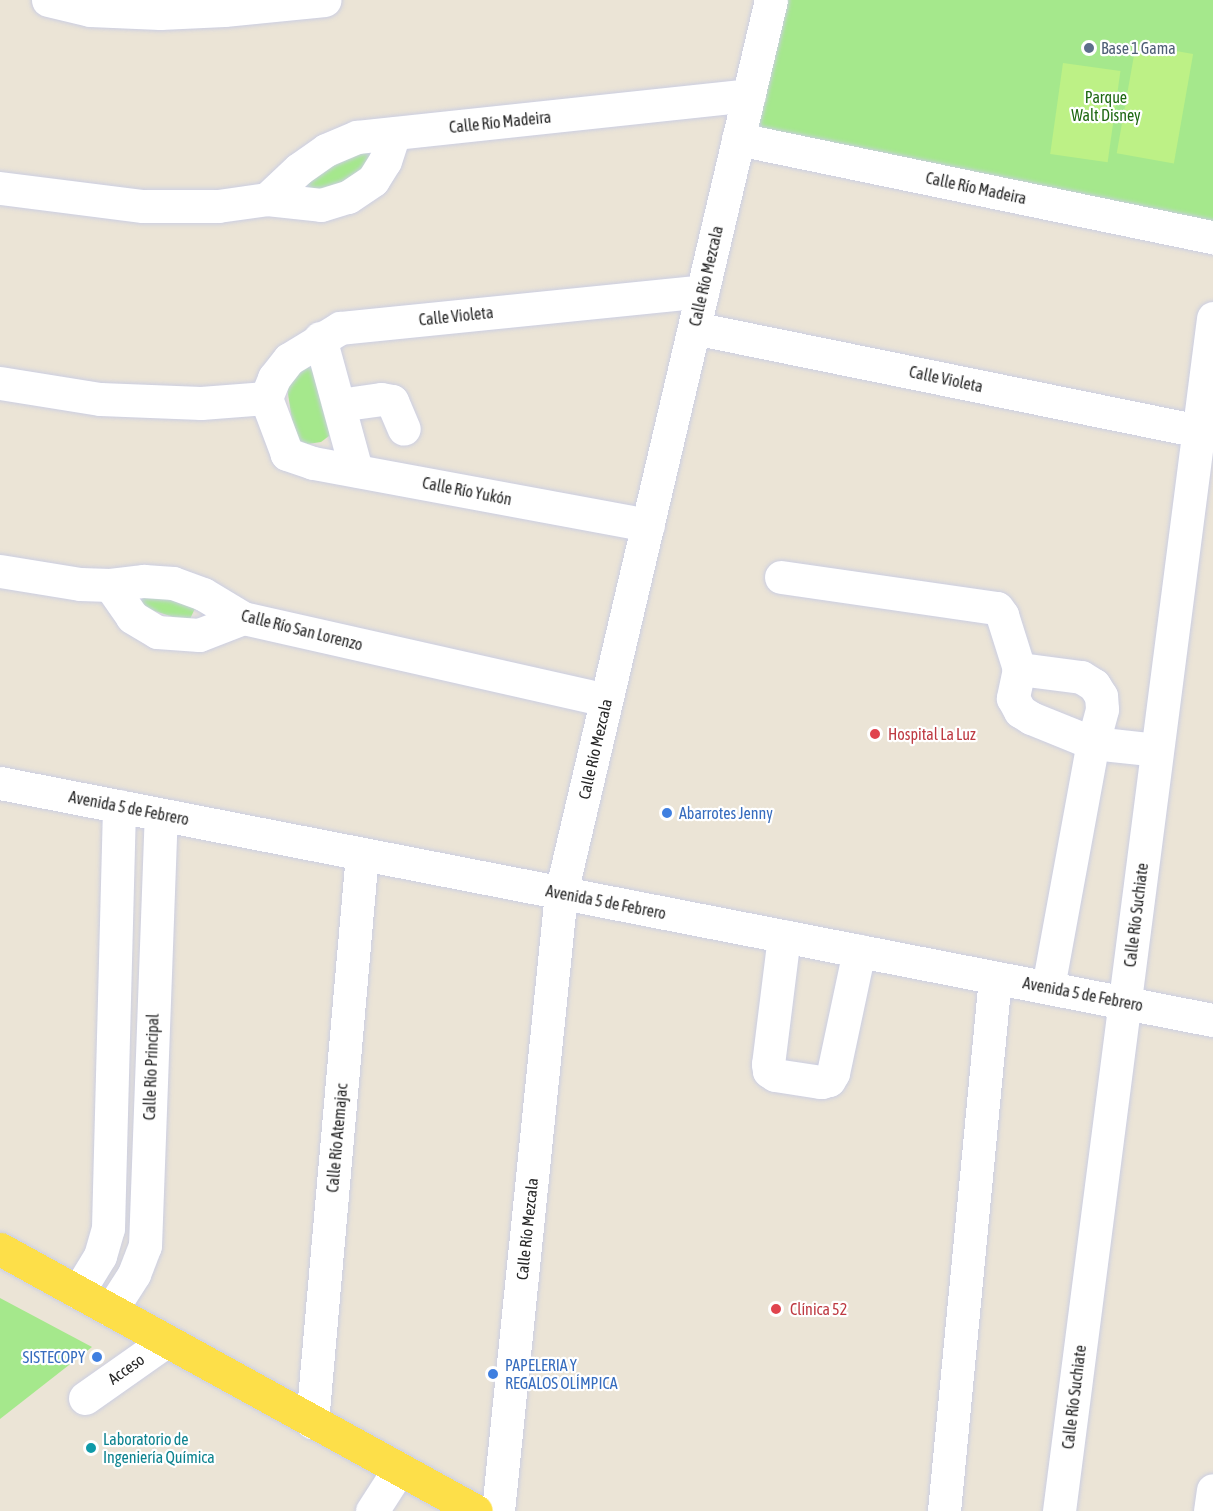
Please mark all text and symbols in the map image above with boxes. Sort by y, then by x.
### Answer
place label: Base 1 Gama [1101,38,1176,58]
marker: Base 1 Gama [1082,41,1096,55]
park label: Parque Walt Disney [1071,87,1141,125]
street label: Calle Río Madeira [448,107,552,137]
street label: Calle Río Madeira [924,168,1028,208]
street label: Calle Río Mezcala [685,224,727,328]
street label: Calle Violeta [418,303,494,329]
street label: Calle Violeta [907,362,985,396]
street label: Calle Río Yukón [421,473,513,509]
street label: Calle Río San Lorenzo [239,606,365,654]
street label: Calle Río Mezcala [574,697,616,801]
place label: Hospital La Luz [888,724,976,744]
marker: Hospital La Luz [866,725,884,743]
street label: Avenida 5 de Febrero [67,787,191,829]
place label: Abarrotes Jenny [679,803,773,823]
marker: Abarrotes Jenny [660,806,674,820]
street label: Calle Río Suchiate [1120,862,1152,968]
street label: Avenida 5 de Febrero [544,881,668,923]
street label: Avenida 5 de Febrero [1021,973,1145,1015]
street label: Calle Río Principal [140,1013,162,1121]
street label: Calle Río Atemajac [323,1083,351,1193]
street label: Calle Río Mezcala [512,1177,542,1281]
place label: Clínica 52 [790,1299,847,1319]
marker: Clínica 52 [767,1300,785,1318]
street label: Calle Río Suchiate [1058,1344,1090,1450]
place label: SISTECOPY [22,1347,85,1367]
marker: SISTECOPY [90,1350,104,1364]
street label: Acceso [104,1350,148,1388]
place label: PAPELERIA Y REGALOS OLÍMPICA [505,1355,618,1393]
marker: PAPELERIA Y REGALOS OLÍMPICA [486,1367,500,1381]
place label: Laboratorio de Ingeniería Química [103,1429,215,1467]
marker: Laboratorio de Ingeniería Química [84,1441,98,1455]

